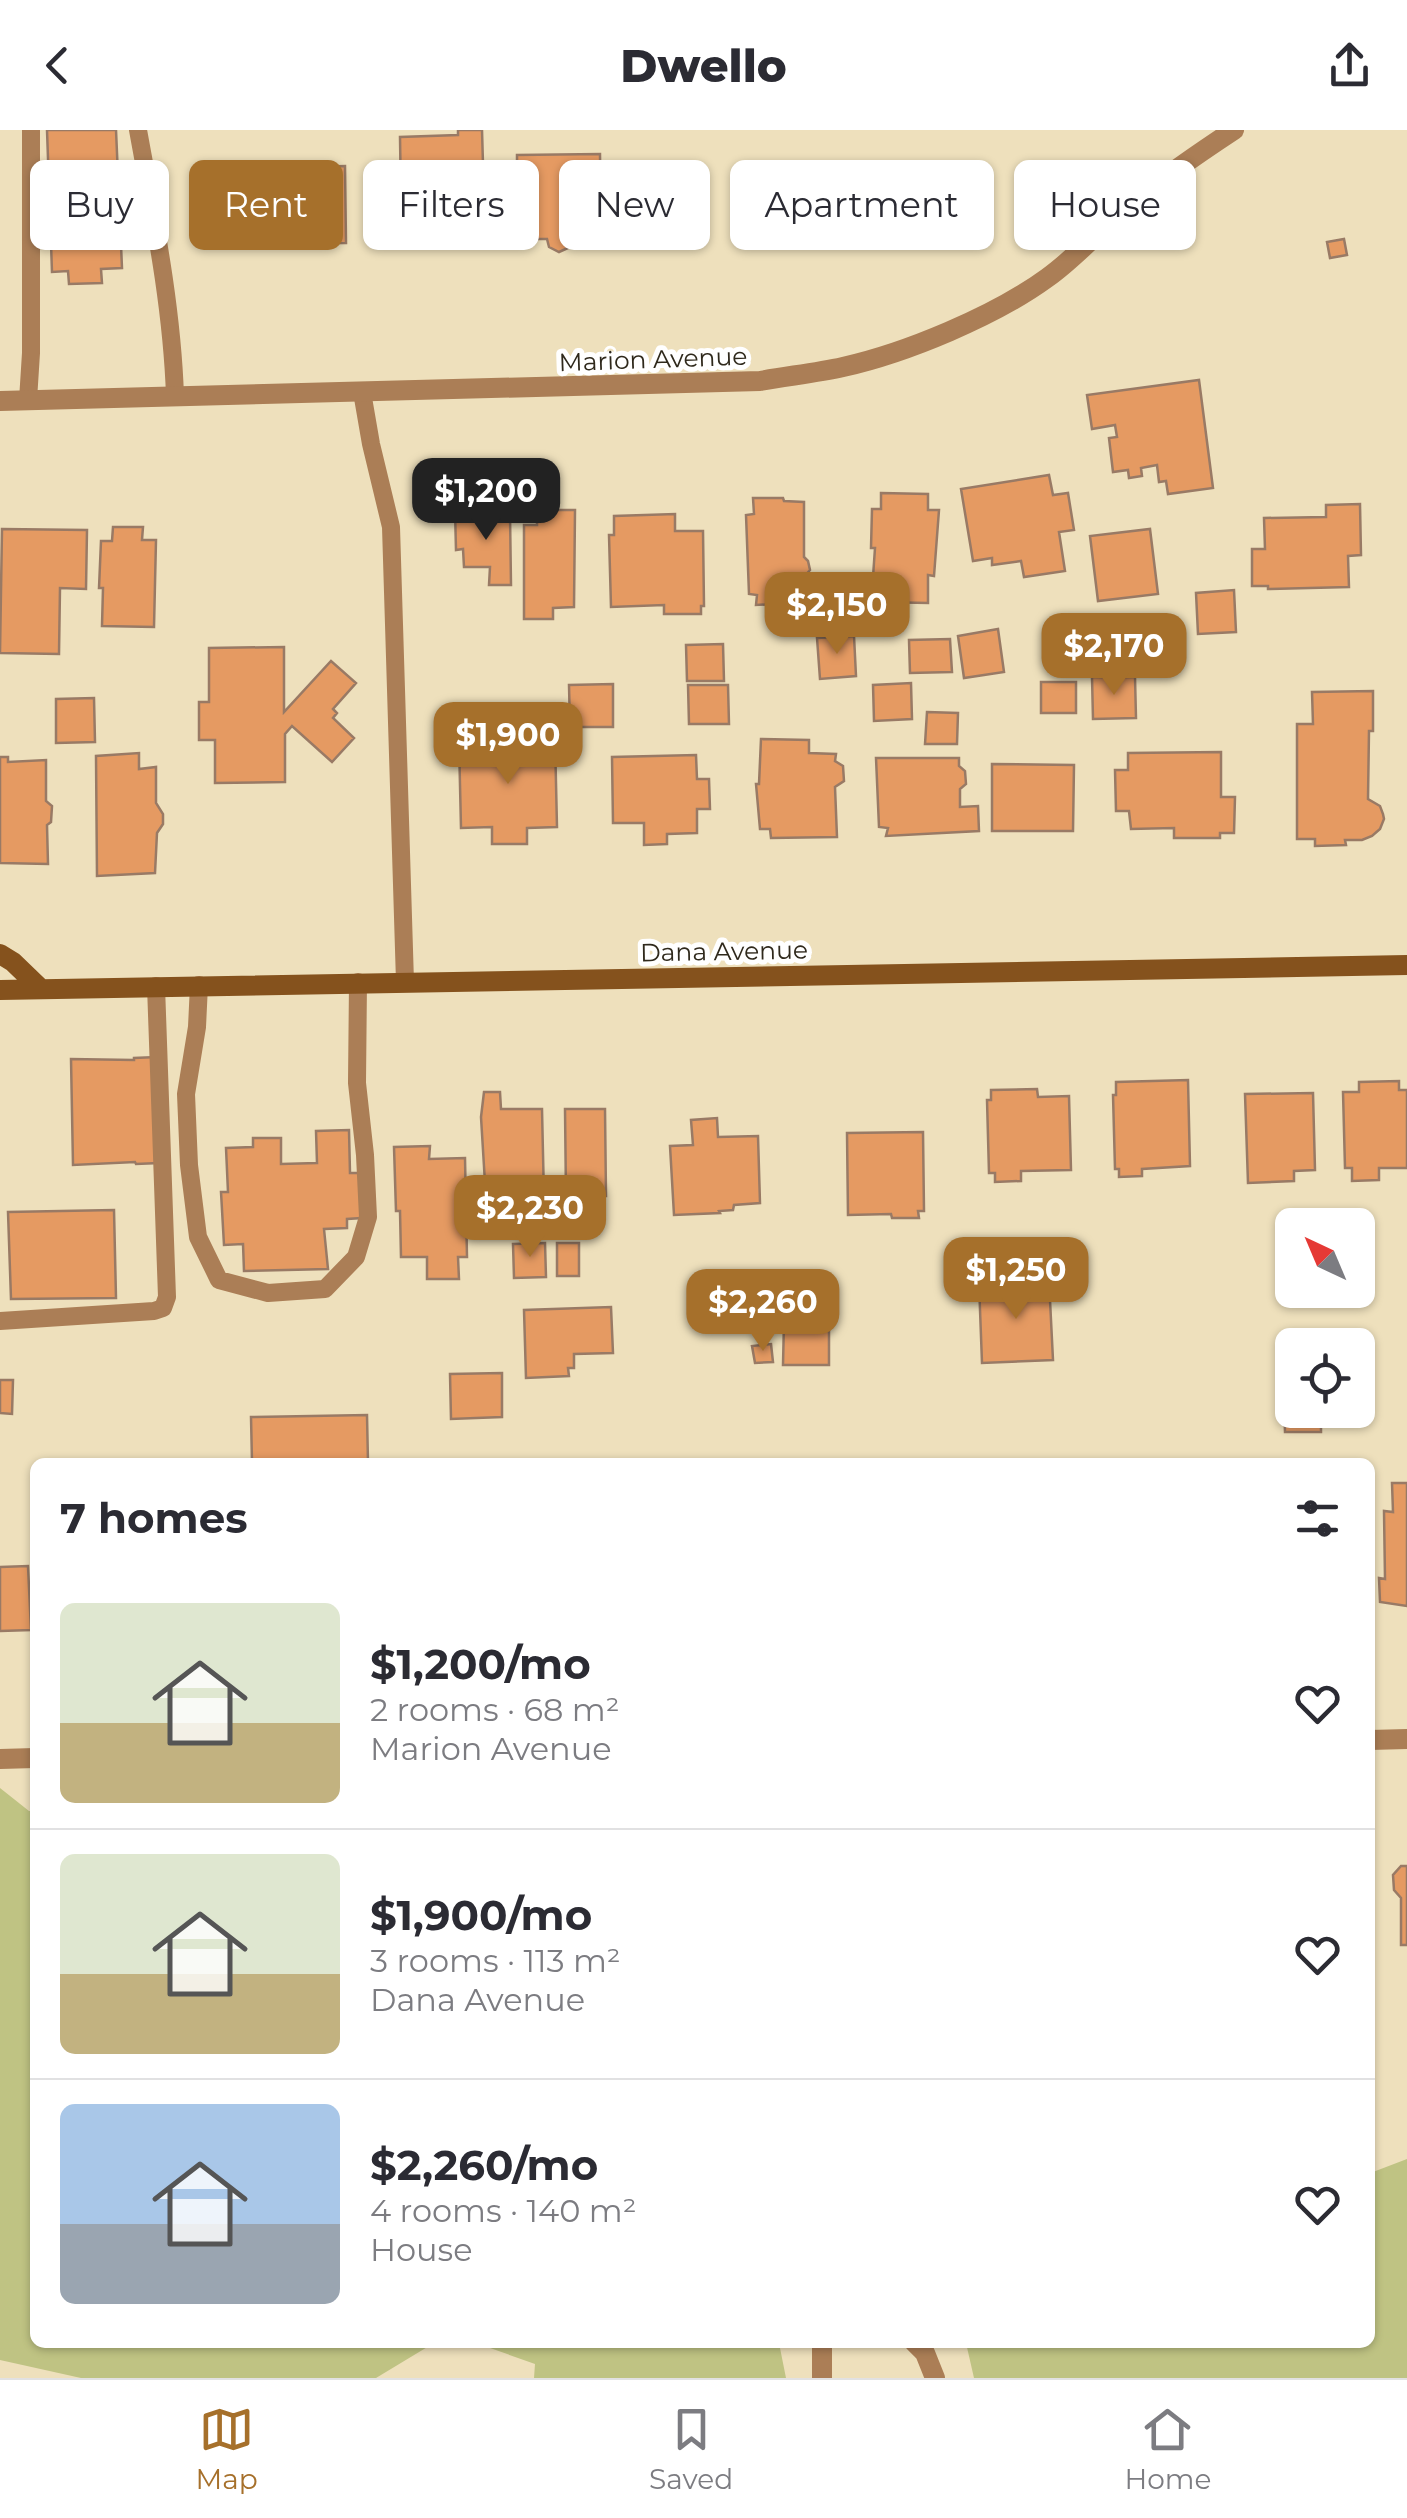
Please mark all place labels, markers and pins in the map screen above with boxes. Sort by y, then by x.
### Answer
pin: $1,200 [405,458,567,543]
pin: $2,150 [756,572,918,657]
pin: $2,170 [1033,613,1195,698]
pin: $1,900 [427,702,589,787]
pin: $2,230 [449,1175,611,1260]
pin: $1,250 [935,1237,1097,1322]
pin: $2,260 [682,1269,844,1354]

